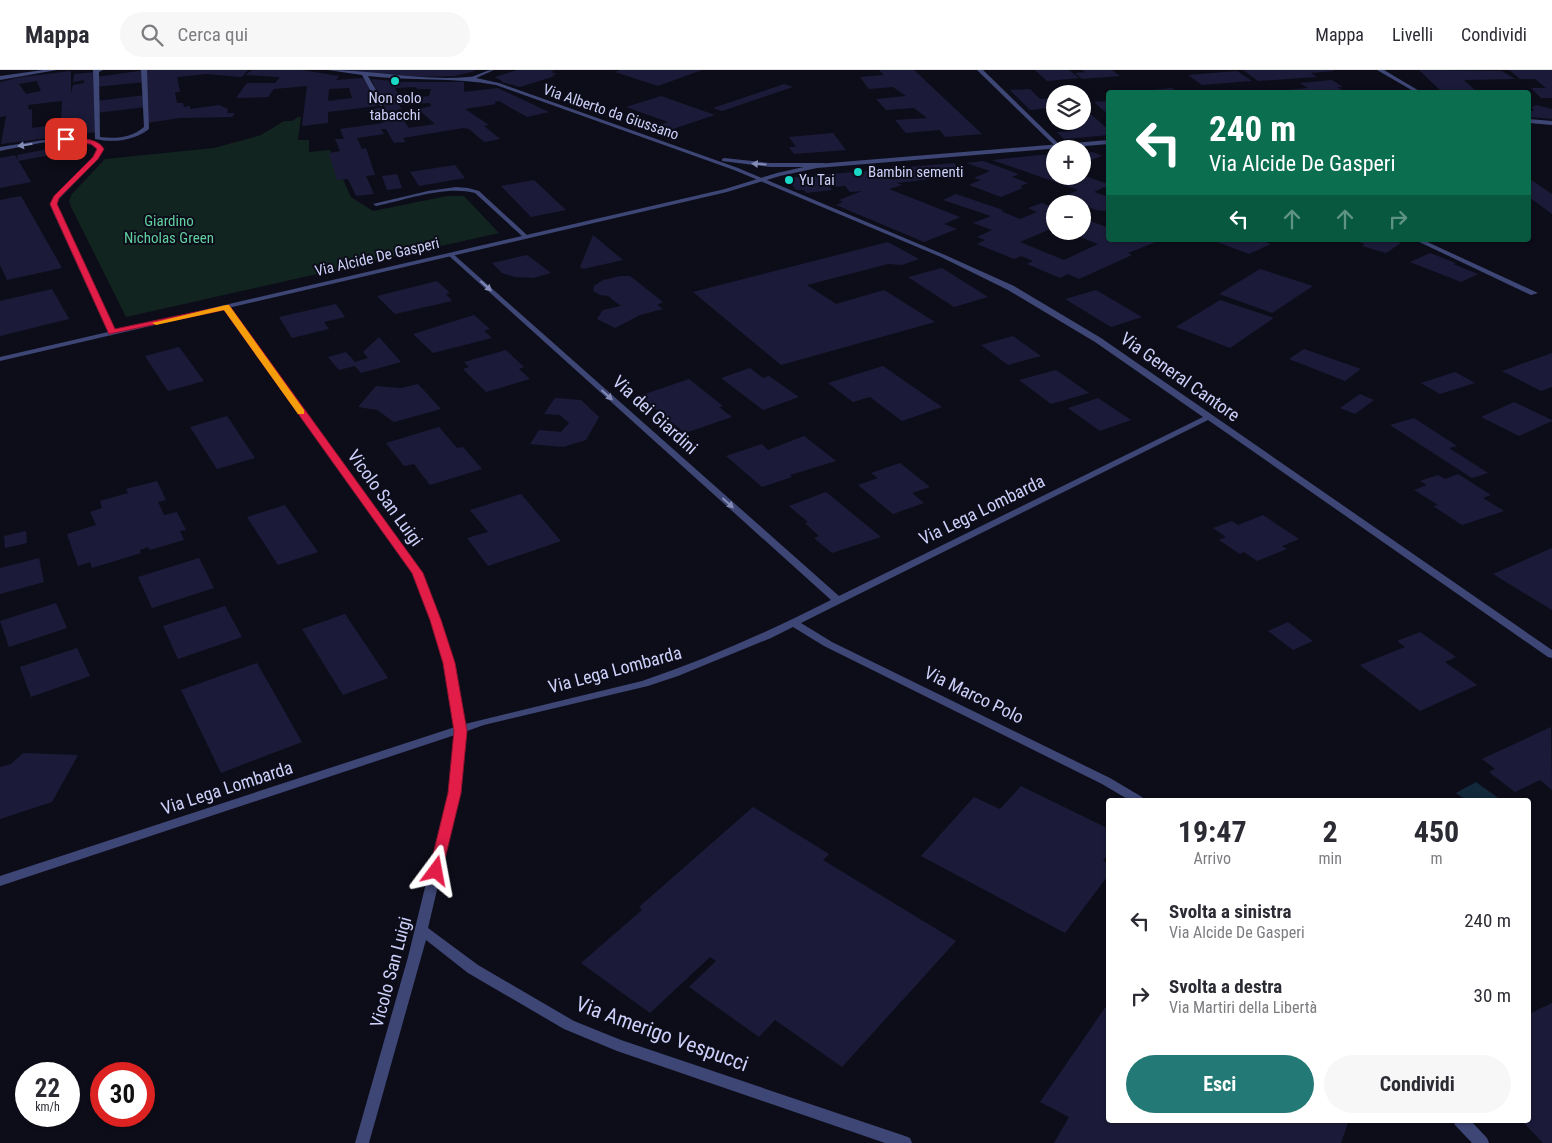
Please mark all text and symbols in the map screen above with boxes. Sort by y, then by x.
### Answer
search box [120,12,470,57]
text: Mappa [25,21,90,49]
icon: search [138,21,166,49]
text: Cerca qui [178,23,248,46]
text: Mappa [1315,24,1364,45]
text: Livelli [1392,24,1433,45]
text: Condividi [1461,24,1527,45]
marker: Non solo tabacchi [389,75,401,87]
street label: Via Alberto da Giussano [541,80,681,144]
map controls [1046,85,1091,240]
button: layers [1046,85,1091,130]
place label: Non solo tabacchi [369,89,421,124]
text: 240 m [1209,109,1296,150]
icon: left [1126,110,1191,175]
pin [45,118,87,160]
icon: arrive [52,125,80,153]
button: + [1046,140,1091,185]
one-way arrow [16,141,32,149]
text: Via Alcide De Gasperi [1209,151,1396,176]
one-way arrow [751,159,767,167]
place label: Bambin sementi [868,163,964,181]
marker: Bambin sementi [852,166,864,178]
place label: Yu Tai [799,171,835,189]
marker: Yu Tai [783,174,795,186]
button: − [1046,195,1091,240]
icon: left [1225,205,1253,233]
icon: ahead [1278,205,1306,233]
icon: ahead [1331,205,1359,233]
icon: right [1384,205,1412,233]
park label: Giardino Nicholas Green [124,212,214,247]
street label: Via Alcide De Gasperi [313,234,441,280]
one-way arrow [480,280,492,292]
street label: Via General Cantore [1117,328,1244,426]
street label: Via dei Giardini [608,371,702,458]
one-way arrow [601,389,613,401]
street label: Vicolo San Luigi [343,446,427,550]
street label: Via Lega Lombarda [916,470,1048,549]
one-way arrow [722,497,734,509]
street label: Via Lega Lombarda [546,642,684,697]
street label: Via Marco Polo [921,661,1027,728]
street label: Via Lega Lombarda [158,756,295,819]
text: 19:47 [1178,814,1247,849]
text: 2 [1323,814,1338,849]
text: 450 [1414,814,1459,849]
position arrow [409,844,461,896]
text: Arrivo [1194,849,1231,868]
text: min [1318,849,1342,868]
text: m [1430,849,1442,868]
text: Svolta a sinistra [1169,900,1291,923]
icon: left [1126,907,1154,935]
text: 240 m [1464,909,1511,932]
street label: Vicolo San Luigi [366,914,415,1029]
text: Via Alcide De Gasperi [1169,923,1305,942]
text: Svolta a destra [1169,975,1282,998]
icon: right [1126,982,1154,1010]
text: 30 m [1474,984,1511,1007]
street label: Via Amerigo Vespucci [573,992,751,1076]
text: Via Martiri della Libertà [1169,998,1317,1017]
button: Esci [1126,1055,1314,1113]
button: Condividi [1324,1055,1511,1113]
speed limit sign: 30 [90,1062,155,1127]
text: 22 [35,1074,60,1103]
text: km/h [35,1100,60,1114]

